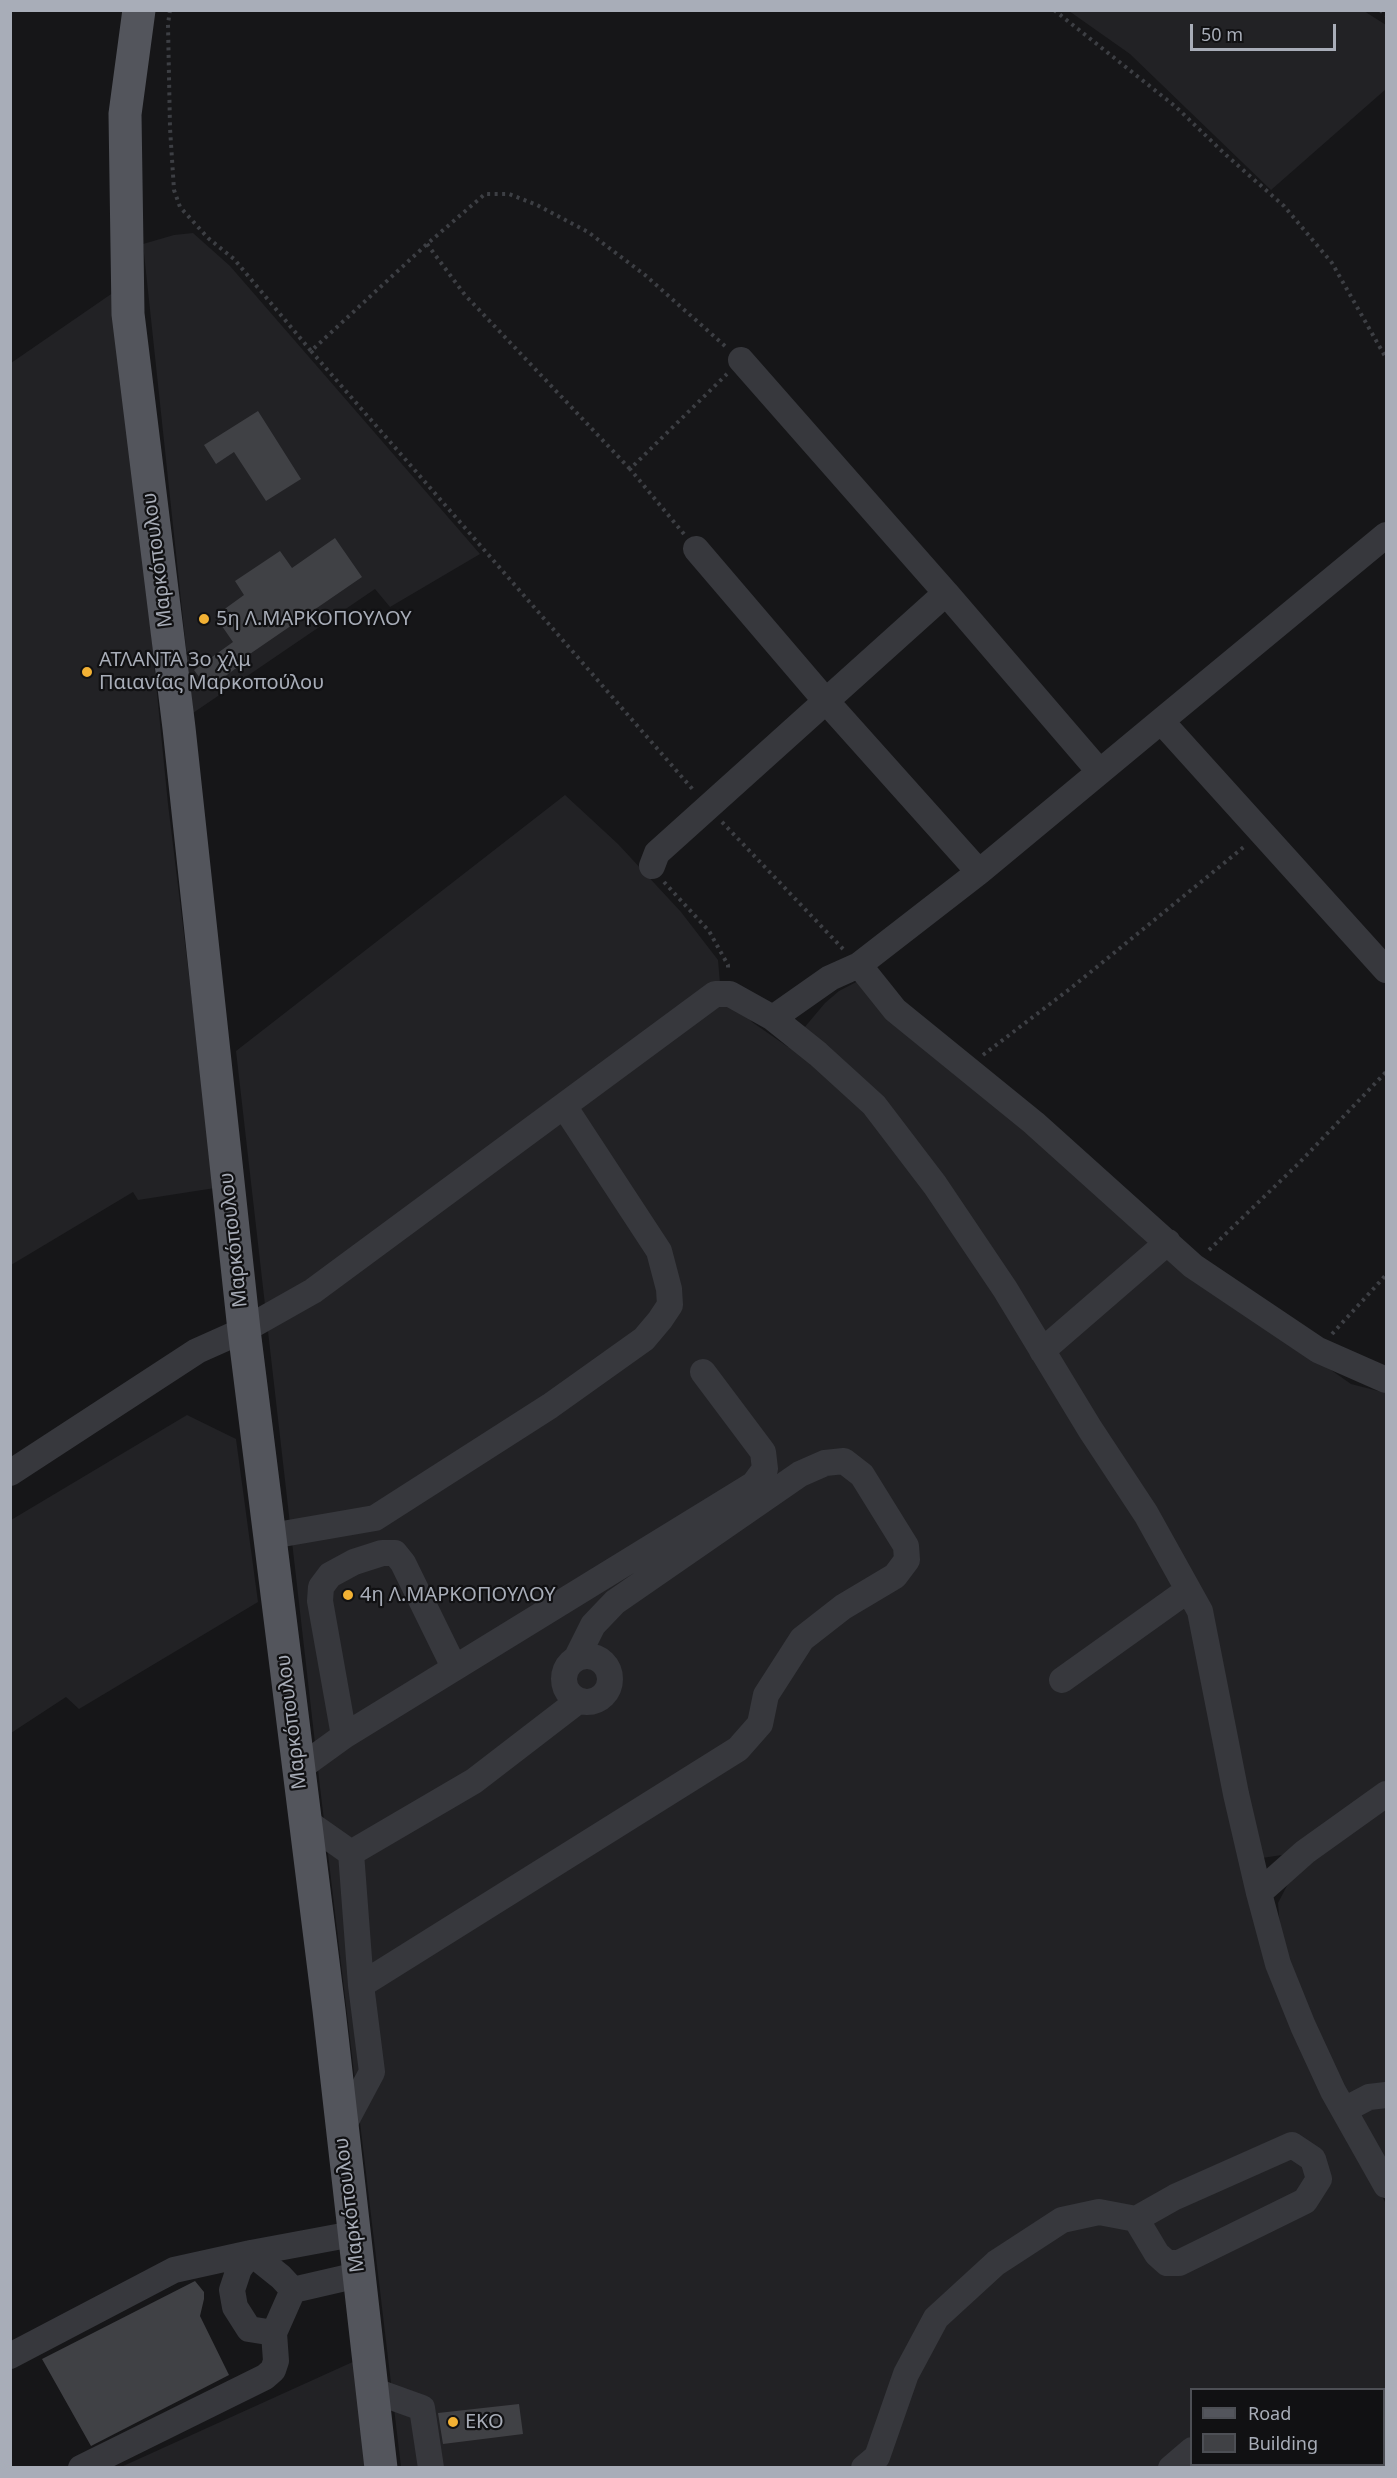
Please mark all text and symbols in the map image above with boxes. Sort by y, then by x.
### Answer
scale bar [1193,12,1338,50]
text: 50 m [1201,22,1243,46]
street label: Μαρκόπουλου [138,491,178,629]
place label: 5η Λ.ΜΑΡΚΟΠΟΥΛΟΥ [216,607,412,631]
marker: 5η Λ.ΜΑΡΚΟΠΟΥΛΟΥ [197,612,211,626]
place label: ΑΤΛΑΝΤΑ 3ο χλμ Παιανίας Μαρκοπούλου [99,648,324,695]
marker: ΑΤΛΑΝΤΑ 3ο χλμ Παιανίας Μαρκοπούλου [80,665,94,679]
street label: Μαρκόπουλου [215,1171,253,1309]
place label: 4η Λ.ΜΑΡΚΟΠΟΥΛΟΥ [360,1583,556,1607]
marker: 4η Λ.ΜΑΡΚΟΠΟΥΛΟΥ [341,1588,355,1602]
street label: Μαρκόπουλου [272,1653,312,1791]
street label: Μαρκόπουλου [330,2136,370,2274]
legend [1190,2388,1385,2466]
text: Road [1248,2401,1291,2425]
place label: EKO [465,2410,504,2434]
marker: EKO [446,2415,460,2429]
text: Building [1248,2431,1318,2455]

